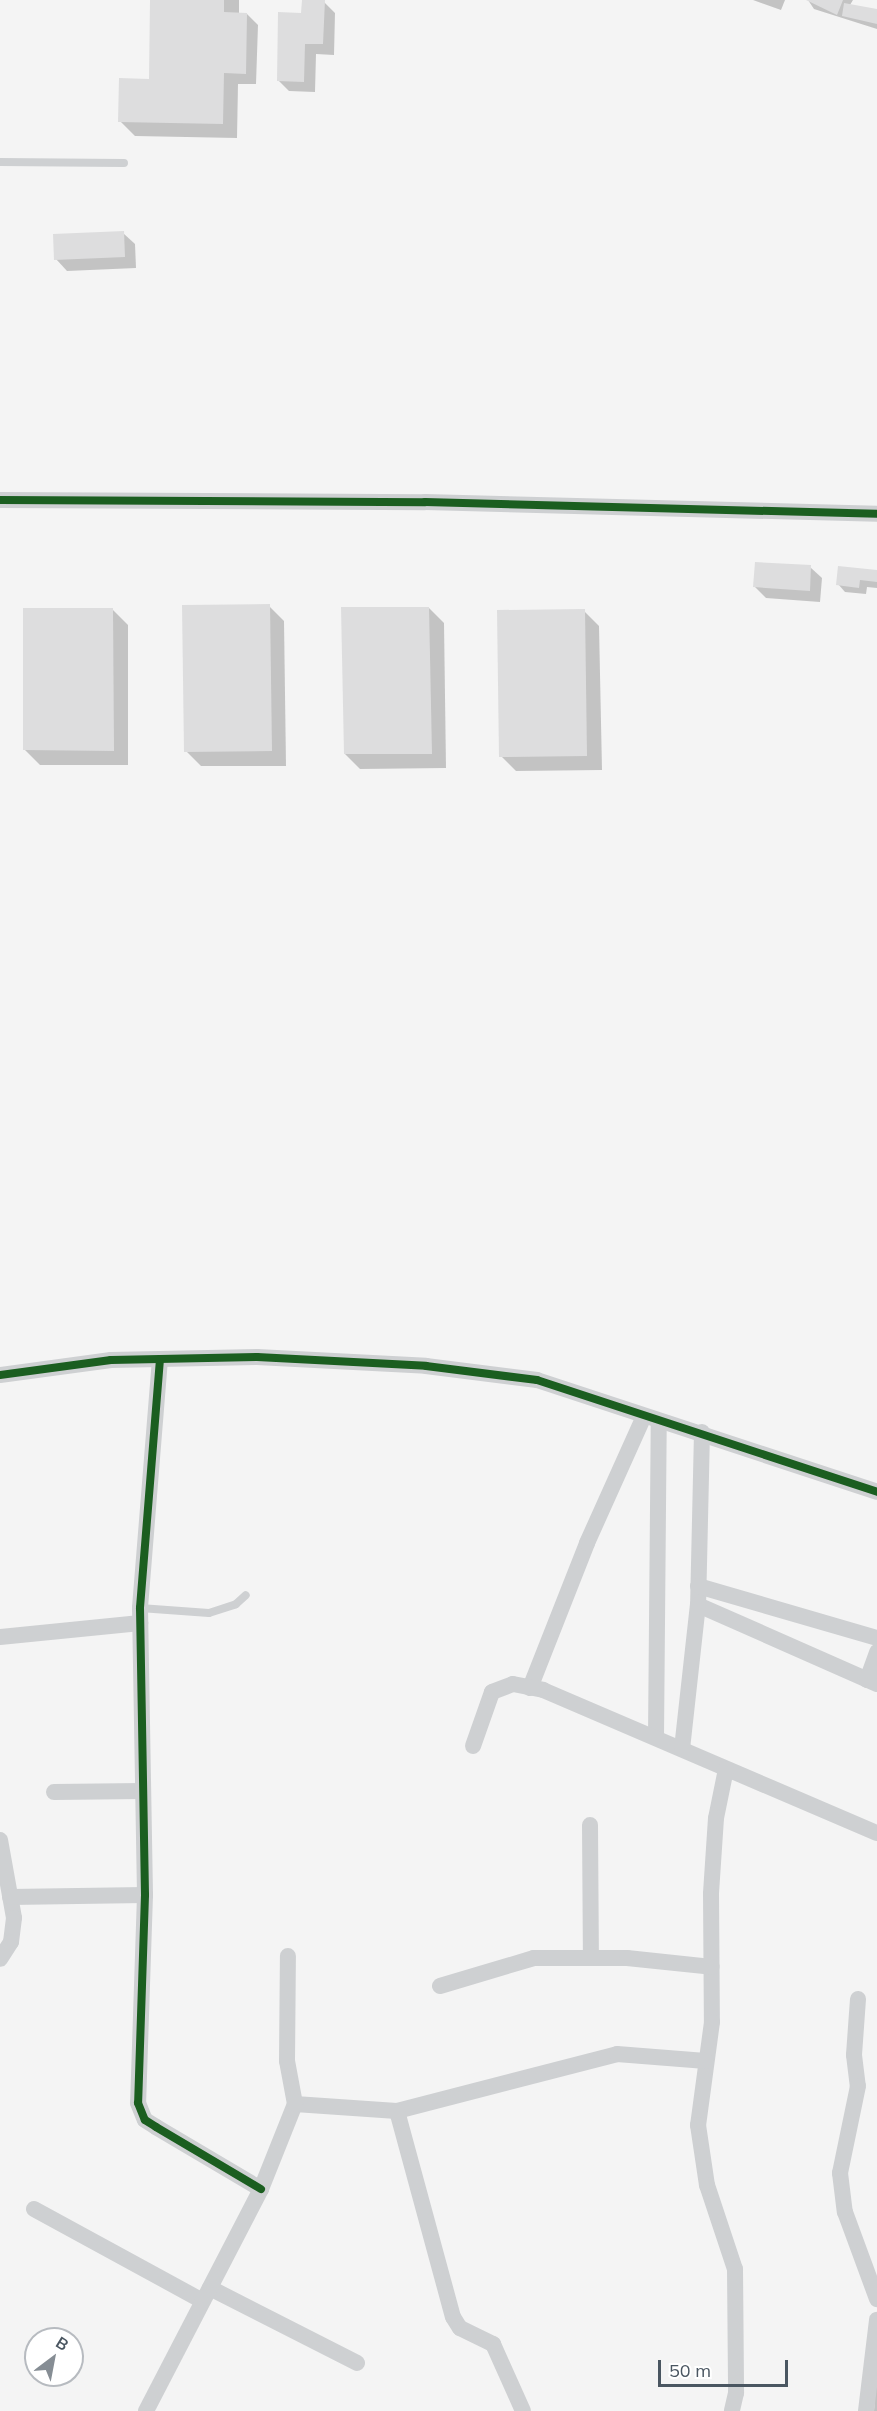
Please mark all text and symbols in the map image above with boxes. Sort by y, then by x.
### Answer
north arrow [24,2327,84,2387]
text: B [52,2332,72,2355]
scale bar [661,2348,792,2386]
text: 50 m [669,2359,711,2382]

